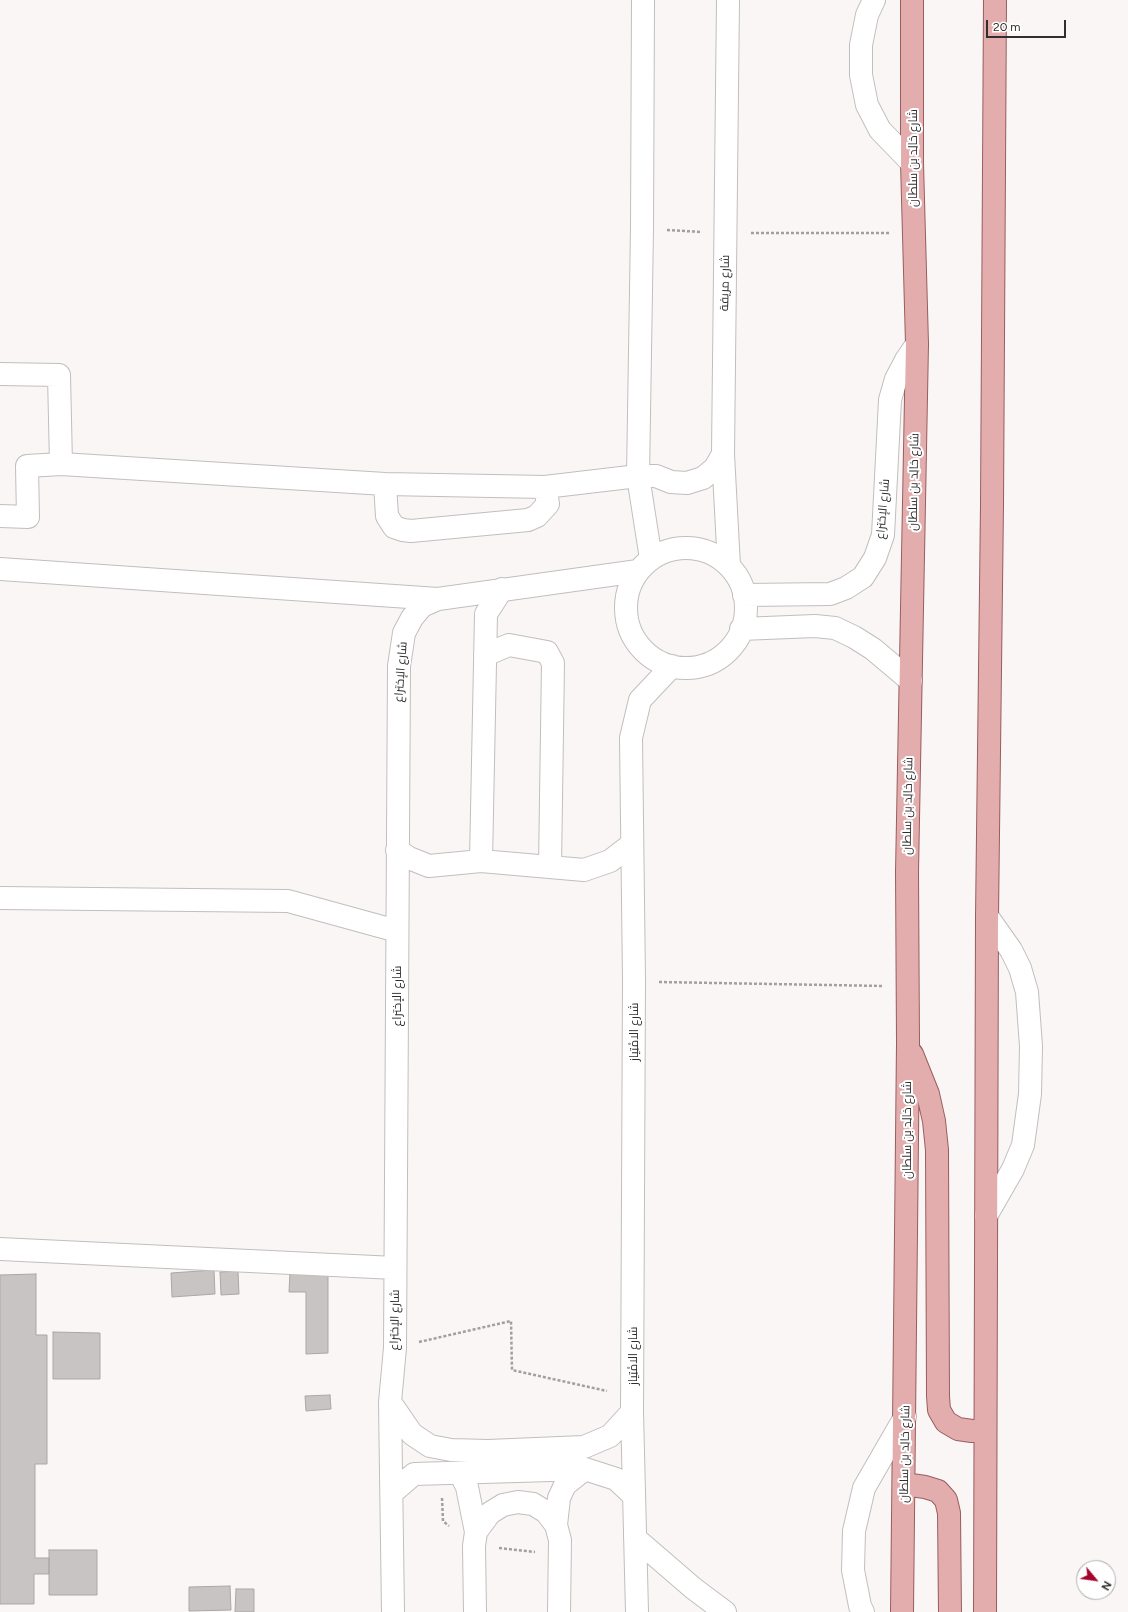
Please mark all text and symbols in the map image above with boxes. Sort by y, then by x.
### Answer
scale bar [988,12,1068,38]
text: 20 m [993,20,1021,34]
street label: شارع خالِد بن سلطان [906,109,920,207]
street label: شارع مريفة [717,255,733,311]
street label: شارع خالِد بن سلطان [906,433,922,531]
street label: شارع الإختراع [873,478,893,540]
street label: شارع الإختراع [392,641,410,703]
street label: شارع خالِد بن سلطان [900,757,916,855]
street label: شارع الإختراع [390,966,404,1026]
street label: شارع الامْتِياز [627,1003,641,1061]
street label: شارع خالِد بن سلطان [900,1081,914,1179]
street label: شارع الإختراع [387,1289,403,1351]
street label: شارع الامْتِياز [626,1327,640,1385]
street label: شارع خالِد بن سلطان [897,1405,913,1503]
north arrow [1076,1560,1116,1600]
text: N [1098,1579,1114,1592]

